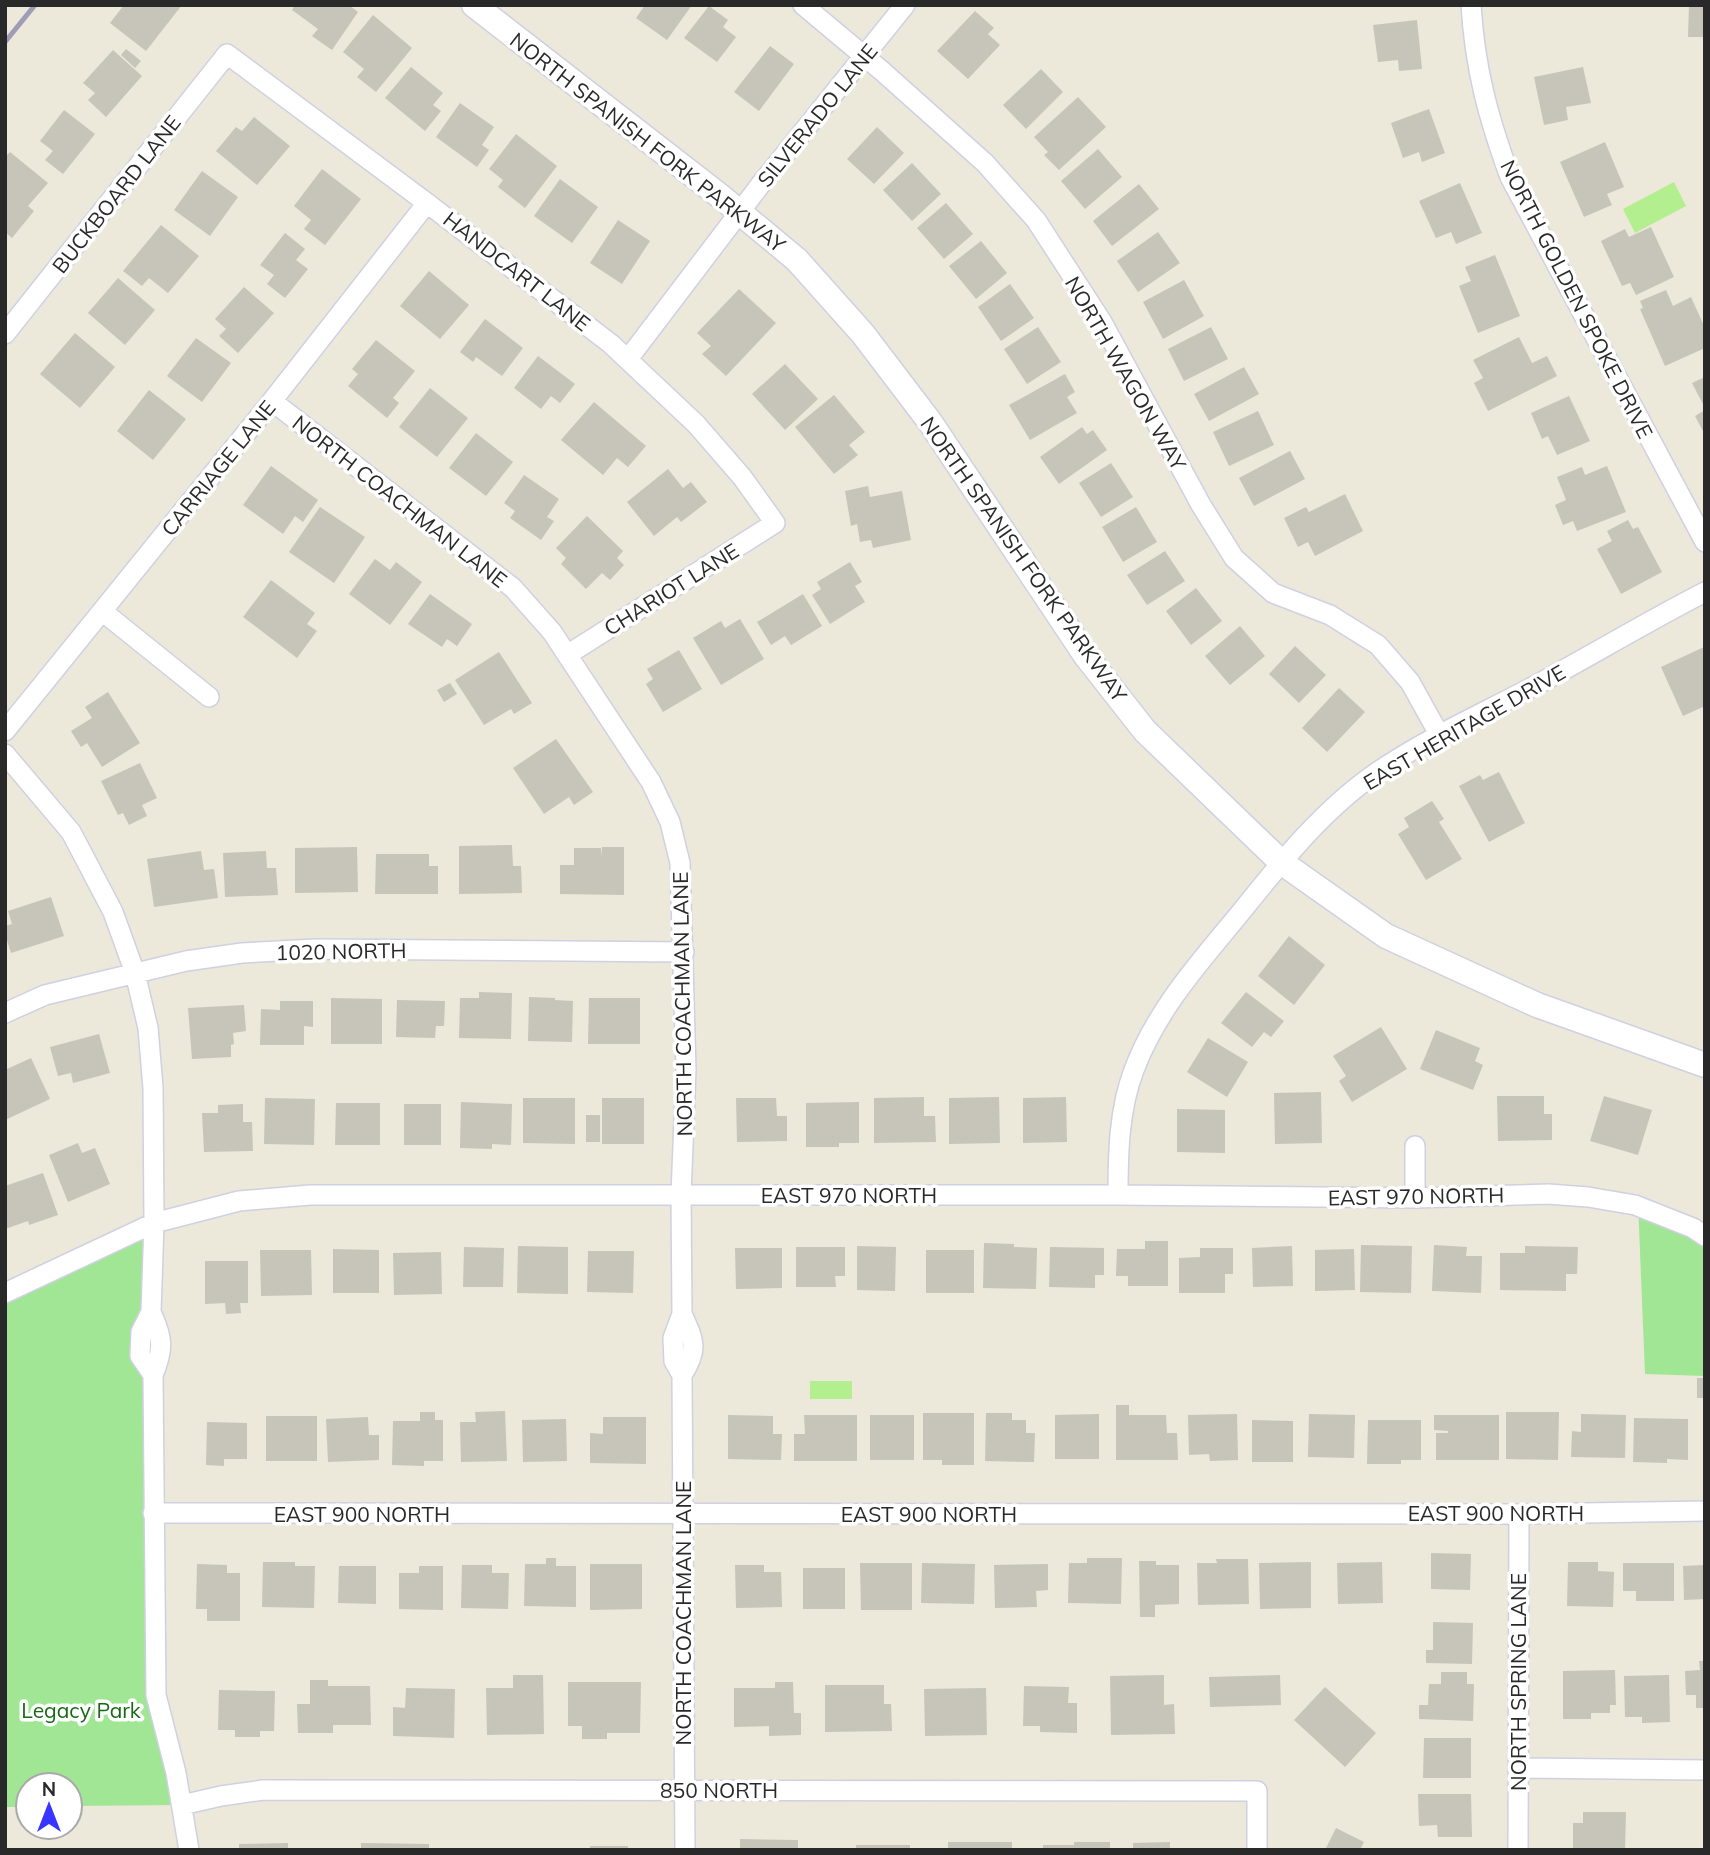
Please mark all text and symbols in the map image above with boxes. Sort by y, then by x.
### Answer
street label: NORTH SPANISH FORK PARKWAY [505,27,791,258]
street label: SILVERADO LANE [751,38,883,192]
street label: BUCKBOARD LANE [46,110,186,278]
street label: NORTH GOLDEN SPOKE DRIVE [1495,155,1659,443]
street label: HANDCART LANE [438,206,596,336]
street label: NORTH WAGON WAY [1060,271,1192,475]
street label: CARRIAGE LANE [155,395,281,541]
street label: NORTH COACHMAN LANE [288,409,512,593]
street label: NORTH SPANISH FORK PARKWAY [915,412,1133,707]
street label: CHARIOT LANE [599,537,743,641]
street label: EAST HERITAGE DRIVE [1358,659,1570,795]
street label: NORTH COACHMAN LANE [667,871,697,1137]
street label: 1020 NORTH [275,937,407,965]
street label: EAST 970 NORTH [1328,1181,1504,1211]
street label: EAST 970 NORTH [761,1182,937,1208]
street label: NORTH COACHMAN LANE [670,1481,696,1745]
street label: EAST 900 NORTH [1408,1500,1584,1526]
street label: EAST 900 NORTH [274,1501,450,1527]
street label: EAST 900 NORTH [841,1501,1017,1527]
street label: NORTH SPRING LANE [1505,1573,1531,1791]
park label: Legacy Park [21,1697,141,1723]
north arrow [14,1771,84,1841]
text: N [42,1777,56,1801]
street label: 850 NORTH [660,1777,778,1803]

